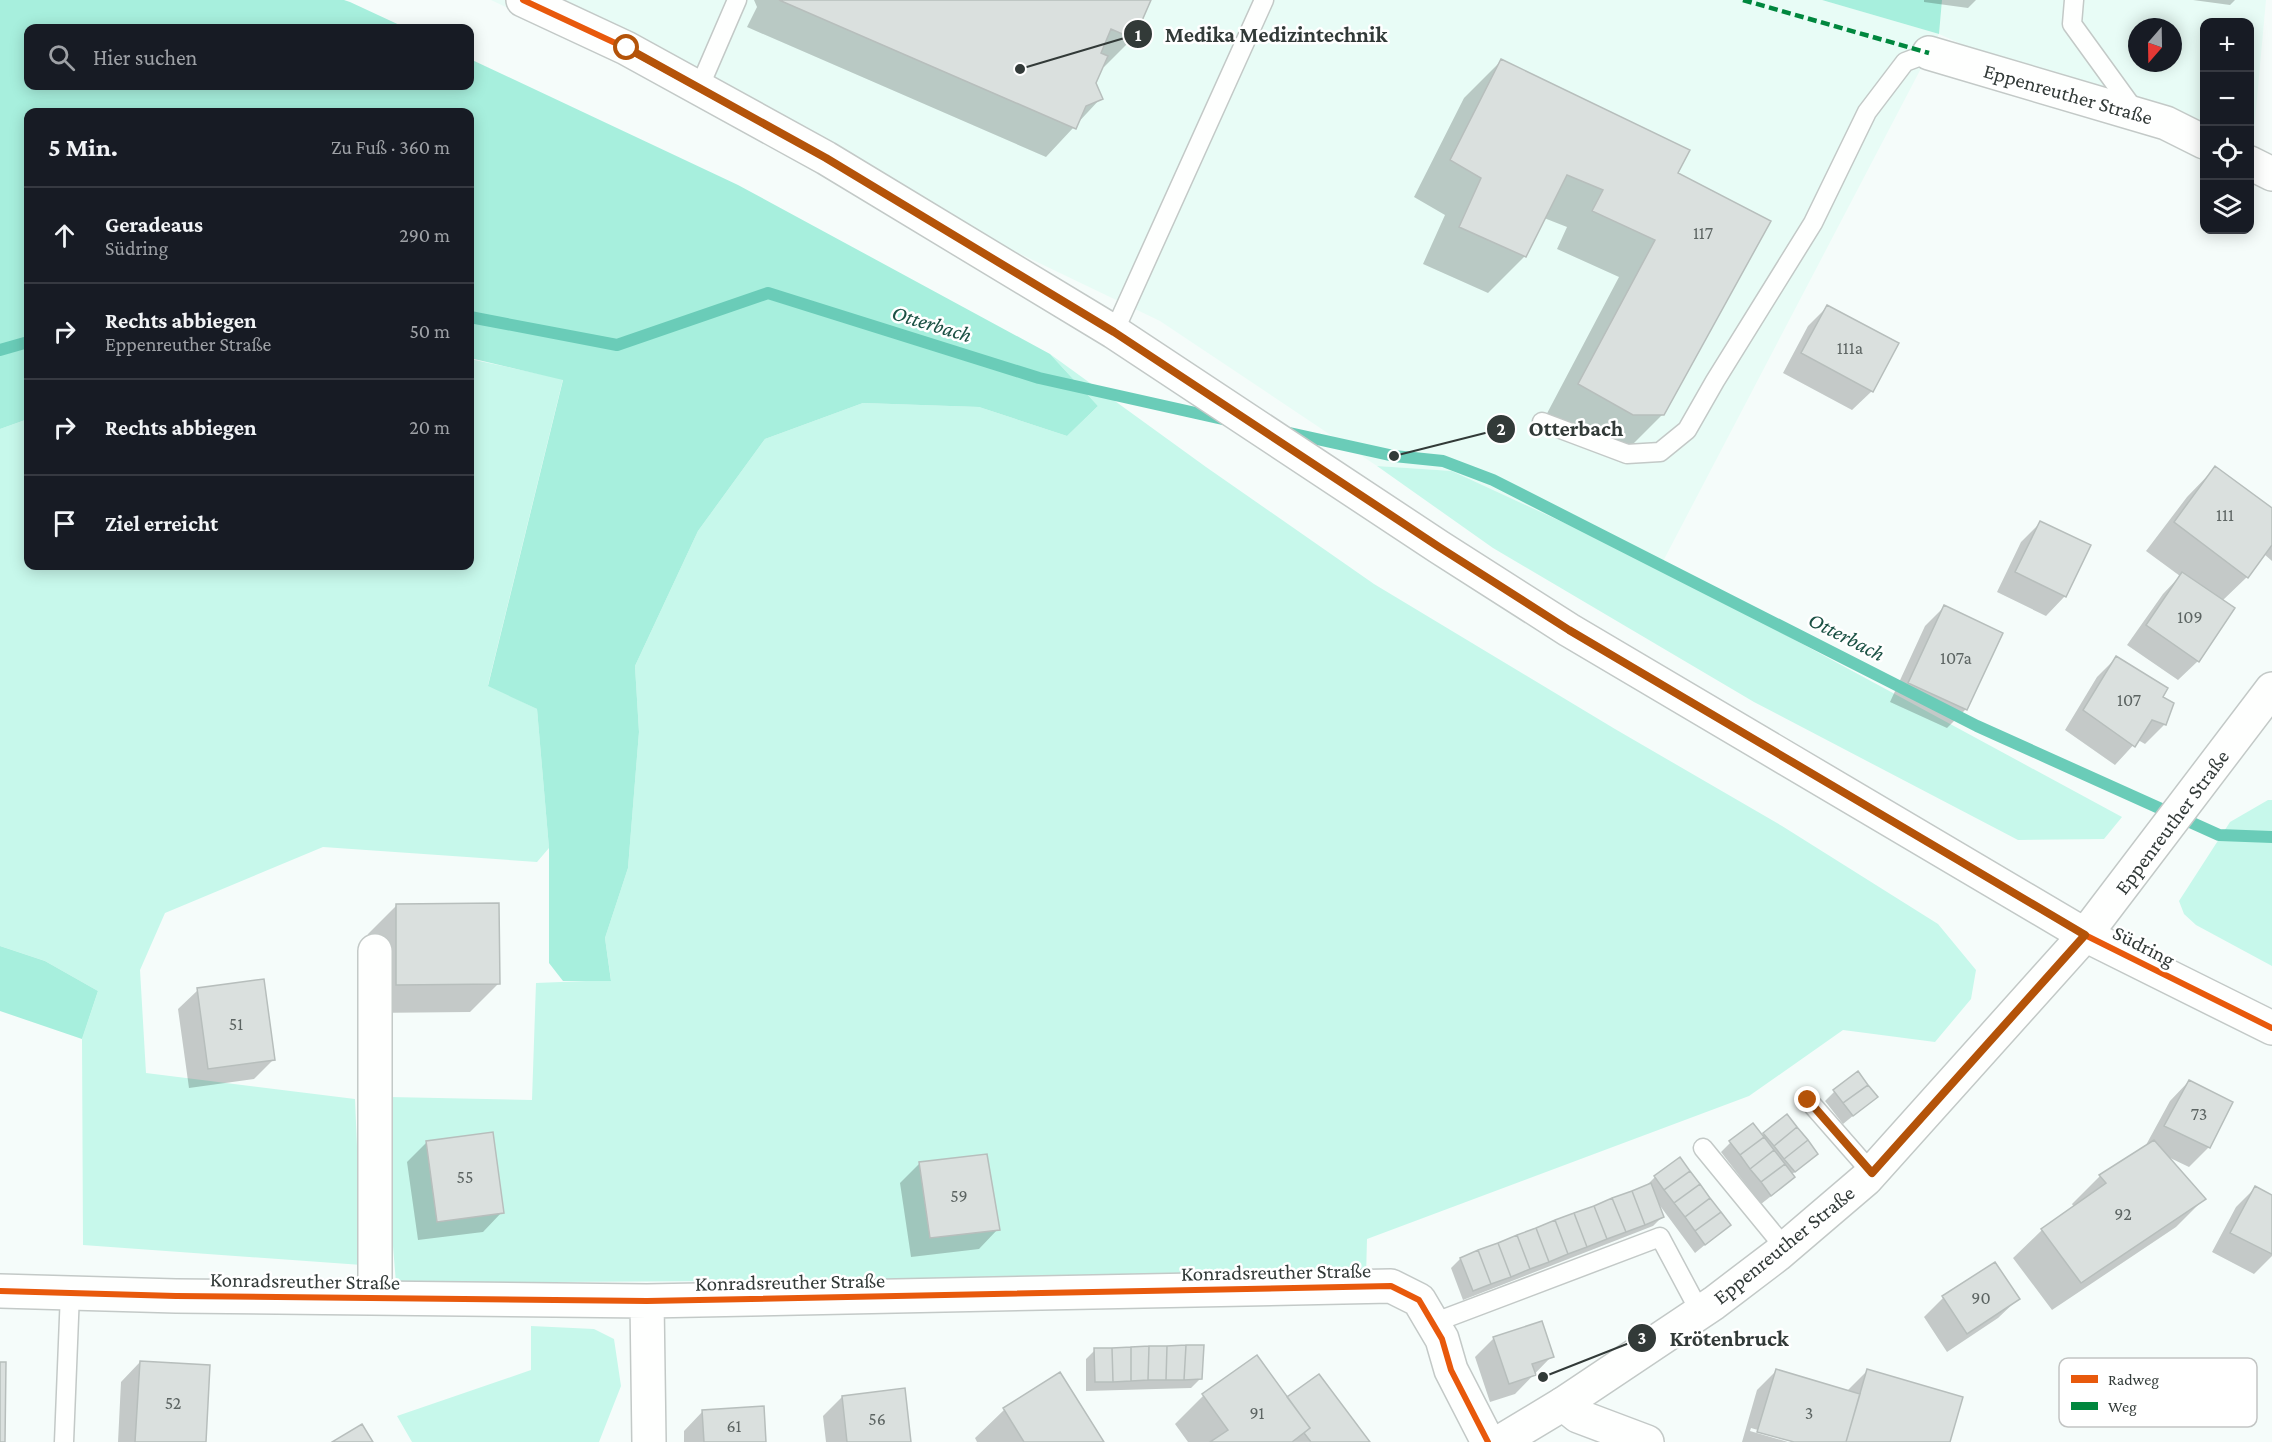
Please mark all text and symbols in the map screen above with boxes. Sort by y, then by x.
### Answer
callout: Medika Medizintechnik [1123,14,1400,54]
north arrow [2128,18,2182,72]
map controls [2200,18,2254,234]
button: + [2200,18,2254,72]
text: Medika Medizintechnik [1165,22,1388,47]
search box [24,24,474,90]
text: 1 [1135,25,1142,45]
route start [613,34,639,60]
icon: search [45,41,78,74]
text: Hier suchen [93,45,197,70]
street label: Eppenreuther Straße [1981,58,2155,130]
button: − [2200,72,2254,126]
button: locate [2200,126,2254,180]
text: 5 Min. [48,133,118,162]
text: Zu Fuß · 360 m [331,136,450,158]
button: layers [2200,180,2254,234]
text: Geradeaus [105,212,203,237]
icon: ahead [48,219,81,252]
house number: 117 [1693,223,1713,243]
text: 290 m [399,224,450,246]
text: Südring [105,237,168,259]
water label: Otterbach [889,300,975,347]
text: Rechts abbiegen [105,308,257,333]
icon: right [48,315,81,348]
text: 50 m [409,320,450,342]
text: Eppenreuther Straße [105,333,271,355]
house number: 111a [1837,338,1863,358]
callout: Otterbach [1486,409,1635,449]
icon: right [48,411,81,444]
text: Rechts abbiegen [105,415,257,440]
text: 20 m [409,416,450,438]
text: Otterbach [1529,416,1624,441]
text: 2 [1496,419,1506,439]
house number: 111 [2216,505,2234,525]
icon: arrive [48,507,81,540]
text: Ziel erreicht [105,511,218,536]
water label: Otterbach [1805,607,1889,666]
house number: 109 [2177,607,2203,627]
house number: 107a [1940,648,1972,668]
house number: 107 [2117,690,2141,710]
street label: Eppenreuther Straße [2110,745,2234,899]
street label: Südring [2109,920,2179,972]
house number: 51 [229,1014,243,1034]
route end [1794,1086,1820,1112]
house number: 73 [2191,1104,2207,1124]
house number: 55 [457,1167,473,1187]
street label: Eppenreuther Straße [1709,1181,1859,1309]
house number: 59 [950,1186,968,1206]
house number: 92 [2114,1204,2132,1224]
street label: Konradsreuther Straße [1181,1258,1371,1286]
street label: Konradsreuther Straße [210,1267,400,1295]
street label: Konradsreuther Straße [695,1268,885,1296]
house number: 90 [1971,1288,1991,1308]
callout: Krötenbruck [1627,1318,1801,1358]
text: Krötenbruck [1669,1326,1790,1351]
text: 3 [1638,1328,1646,1348]
legend [2059,1358,2257,1427]
text: Radweg [2108,1371,2159,1389]
house number: 52 [165,1393,181,1413]
text: Weg [2108,1398,2137,1416]
house number: 91 [1249,1403,1265,1423]
house number: 3 [1805,1403,1813,1423]
house number: 56 [868,1409,886,1429]
house number: 61 [726,1416,742,1436]

